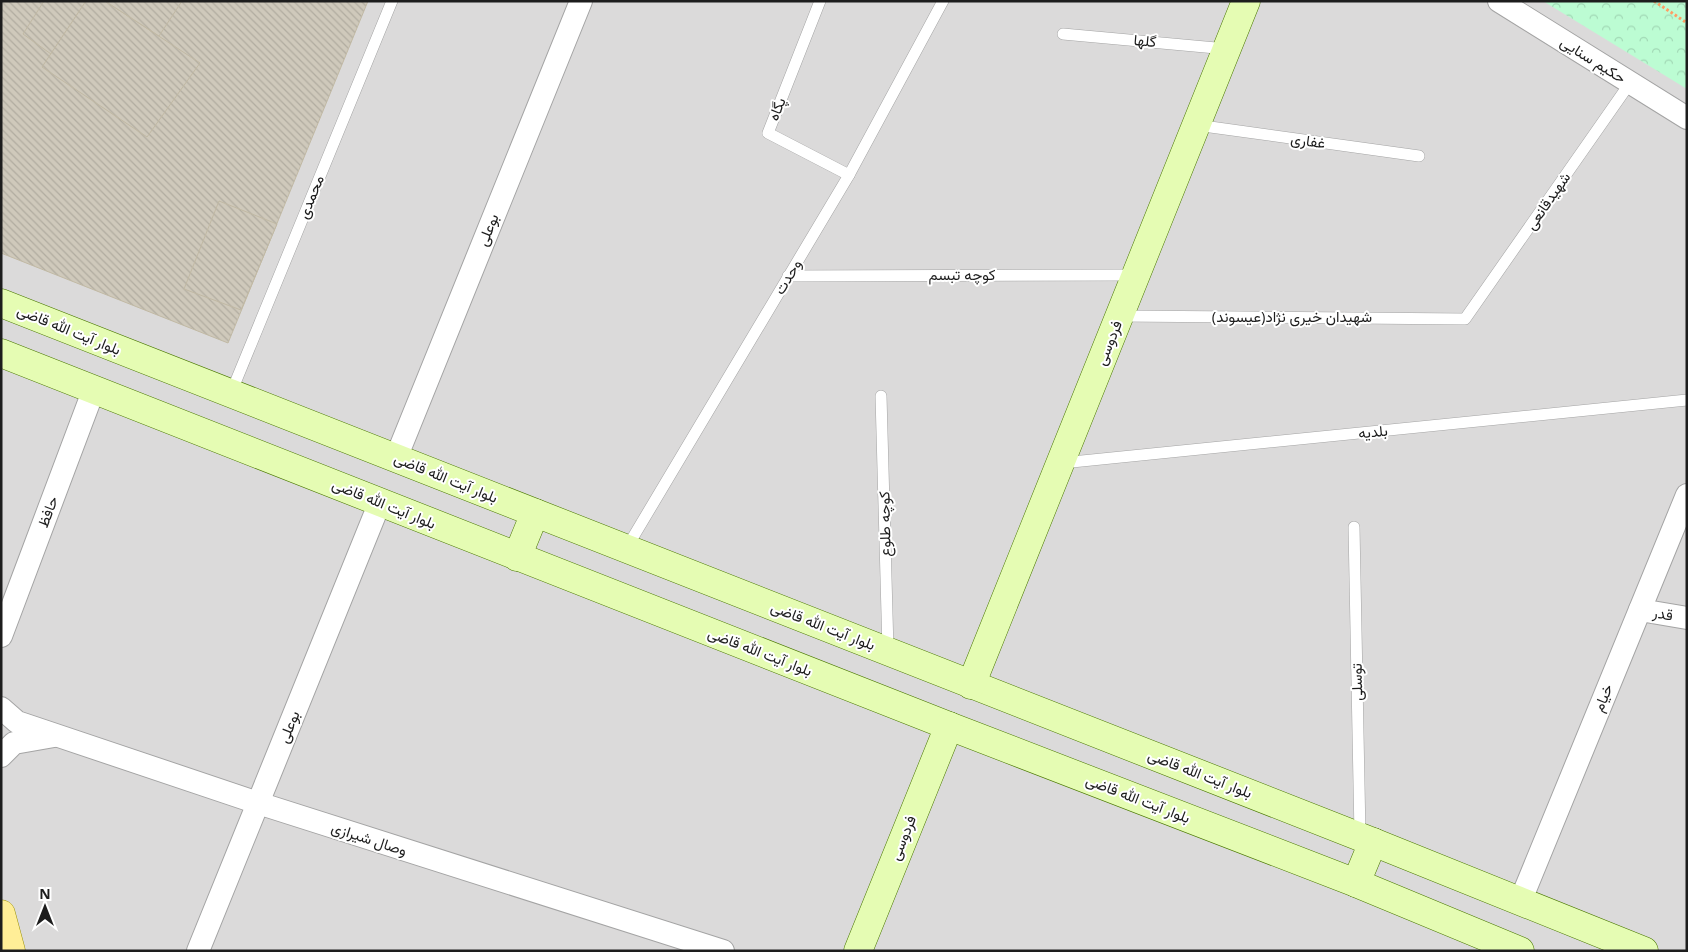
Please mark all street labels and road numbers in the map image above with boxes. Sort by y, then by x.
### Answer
street label: گلها [1133,29,1158,51]
street label: حکیم سنایی [1556,31,1630,88]
street label: پگاه [762,94,791,124]
street label: غفاری [1289,128,1327,153]
street label: شهیدقانعی [1520,167,1575,234]
street label: محمدی [292,172,329,222]
street label: بوعلی [472,210,504,249]
street label: وحدت [769,255,805,298]
street label: کوچه تبسم [928,264,996,285]
street label: بلوار آیت‌ الله قاضی [14,299,124,360]
street label: شهیدان خیری نژاد(عیسوند) [1212,306,1372,327]
street label: فردوسی [1090,317,1127,368]
street label: بلدیه [1357,420,1389,442]
street label: بلوار آیت‌ الله قاضی [391,447,501,508]
street label: بلوار آیت ‌الله قاضی [329,473,439,534]
street label: کوچه طلوع [873,491,897,557]
street label: حافظ [32,493,62,530]
street label: بلوار آیت‌ الله قاضی [768,596,878,655]
street label: قدر [1651,601,1675,625]
street label: بلوار آیت ‌الله قاضی [705,622,815,681]
street label: توسلی [1346,663,1367,701]
street label: خیام [1587,681,1618,715]
street label: بوعلی [273,707,305,746]
street label: بلوار آیت‌ الله قاضی [1145,744,1255,803]
street label: بلوار آیت ‌الله قاضی [1083,769,1193,828]
street label: فردوسی [884,812,921,863]
street label: وصال شیرازی [329,816,410,861]

